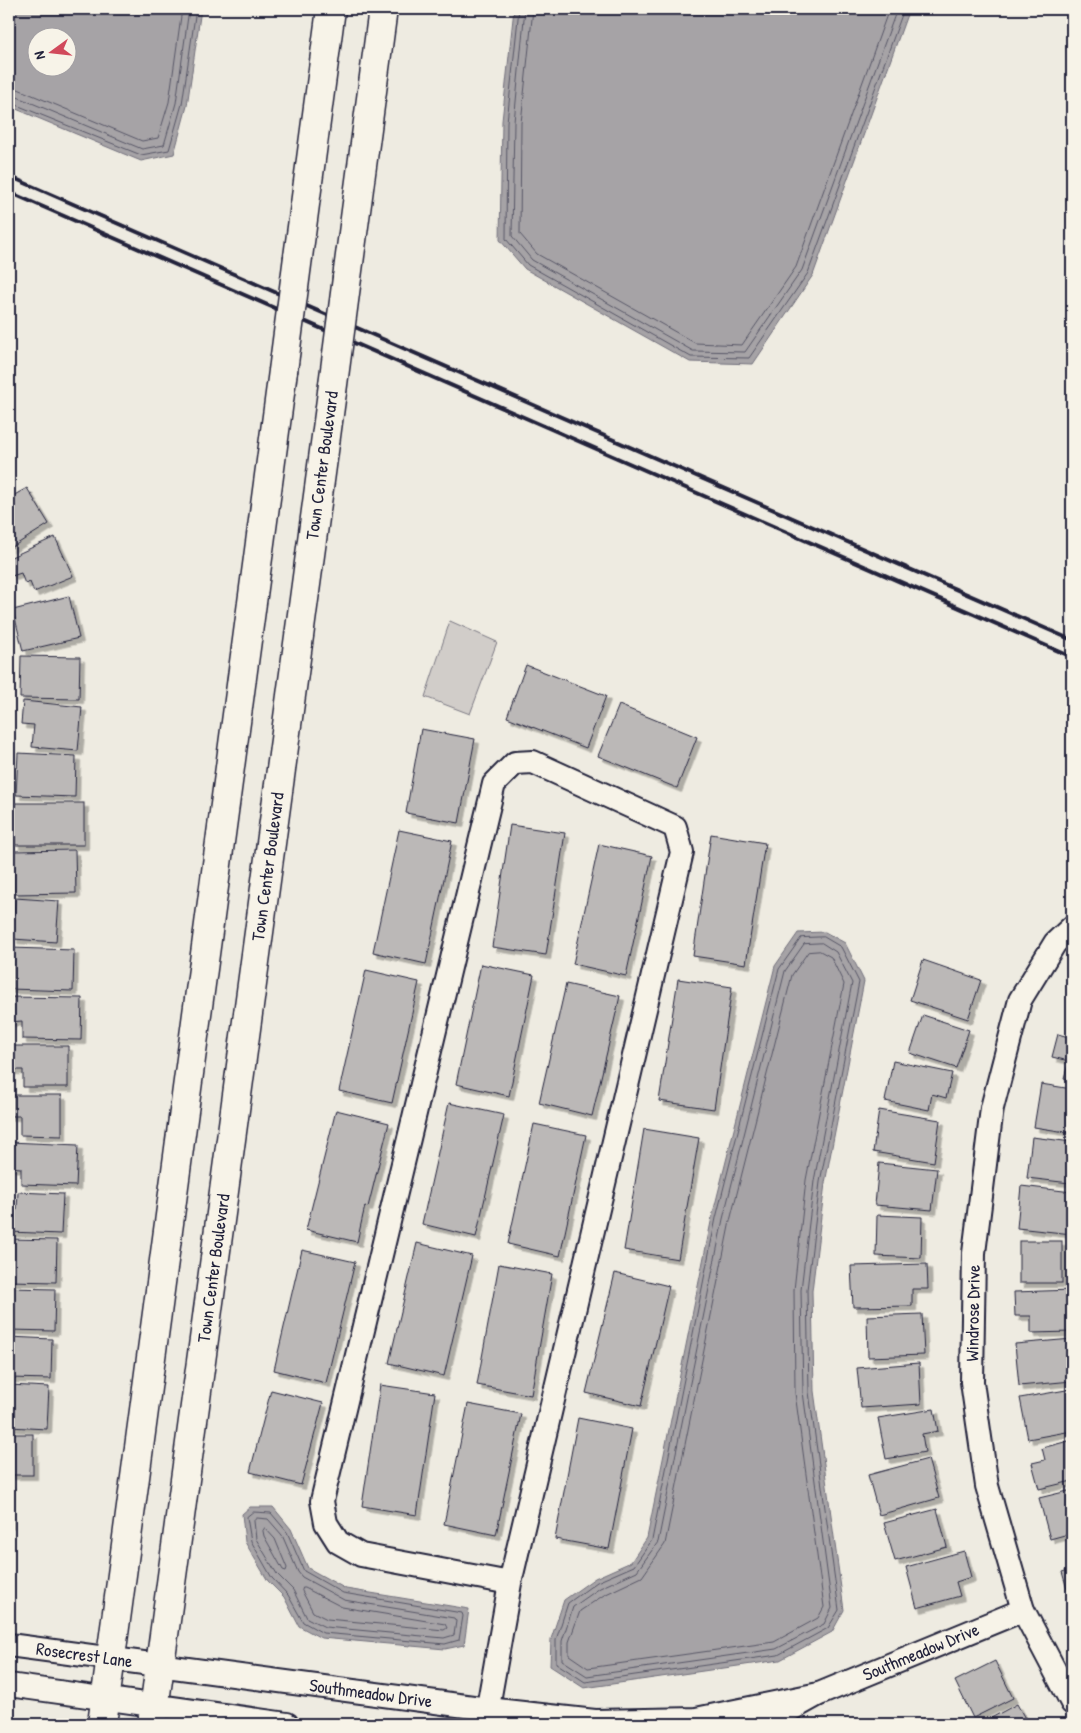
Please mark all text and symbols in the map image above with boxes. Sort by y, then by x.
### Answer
north arrow [28,28,78,78]
text: N [29,49,49,62]
street label: Town Center Boulevard [299,389,344,541]
street label: Town Center Boulevard [245,791,290,943]
street label: Town Center Boulevard [191,1192,236,1344]
street label: Windrose Drive [959,1264,986,1361]
street label: Southmeadow Drive [859,1616,983,1687]
street label: Rosecrest Lane [35,1636,134,1673]
street label: Southmeadow Drive [308,1672,434,1713]

